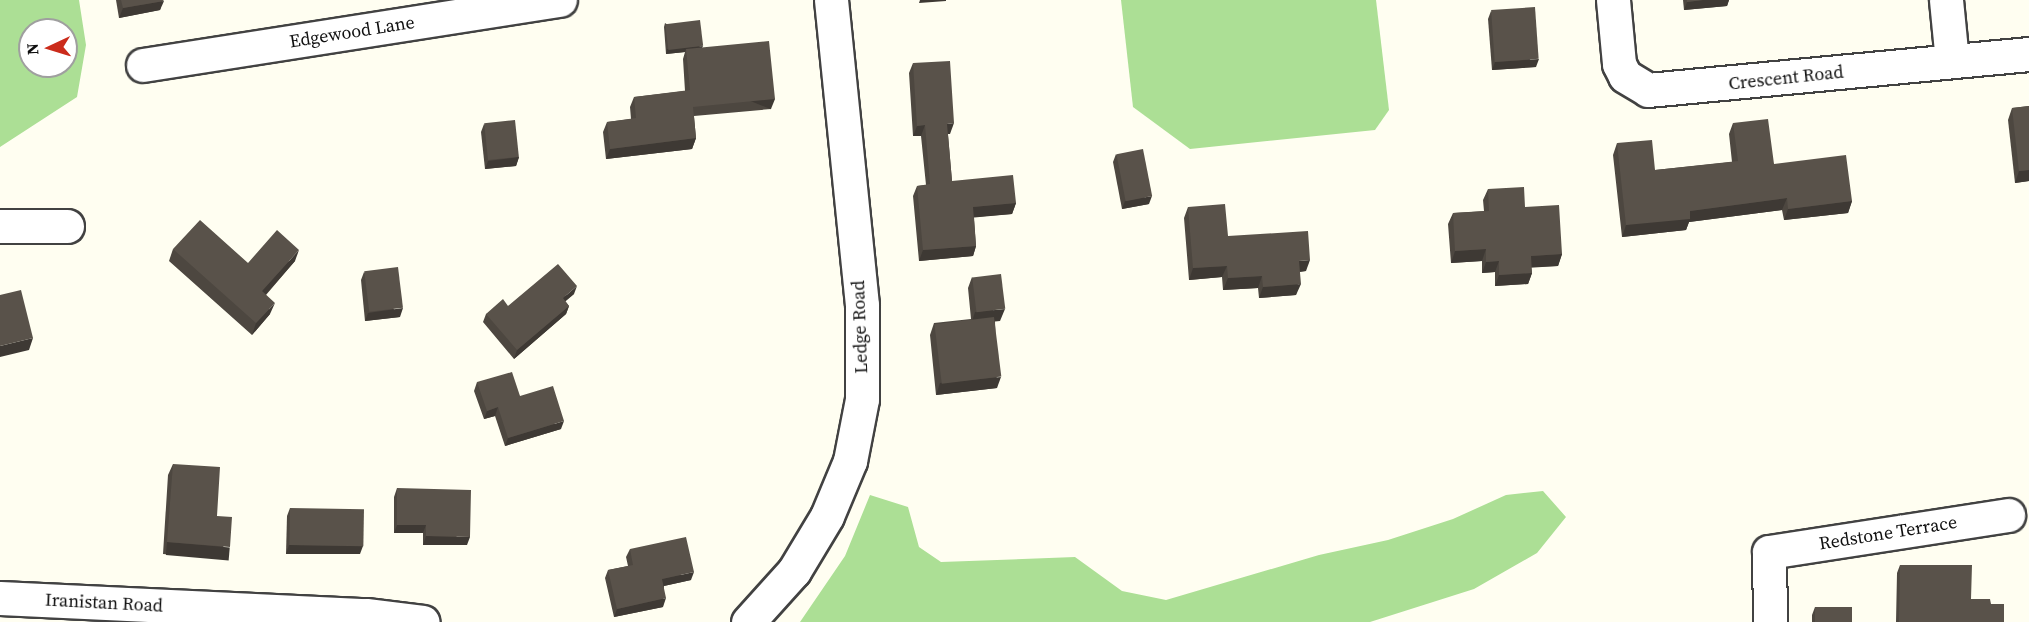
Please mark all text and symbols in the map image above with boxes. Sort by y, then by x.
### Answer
street label: Edgewood Lane [288,11,416,53]
north arrow [18,18,78,78]
text: N [21,43,43,56]
street label: Crescent Road [1727,61,1845,95]
street label: Ledge Road [848,280,872,374]
street label: Redstone Terrace [1817,511,1959,555]
street label: Iranistan Road [44,589,164,617]

